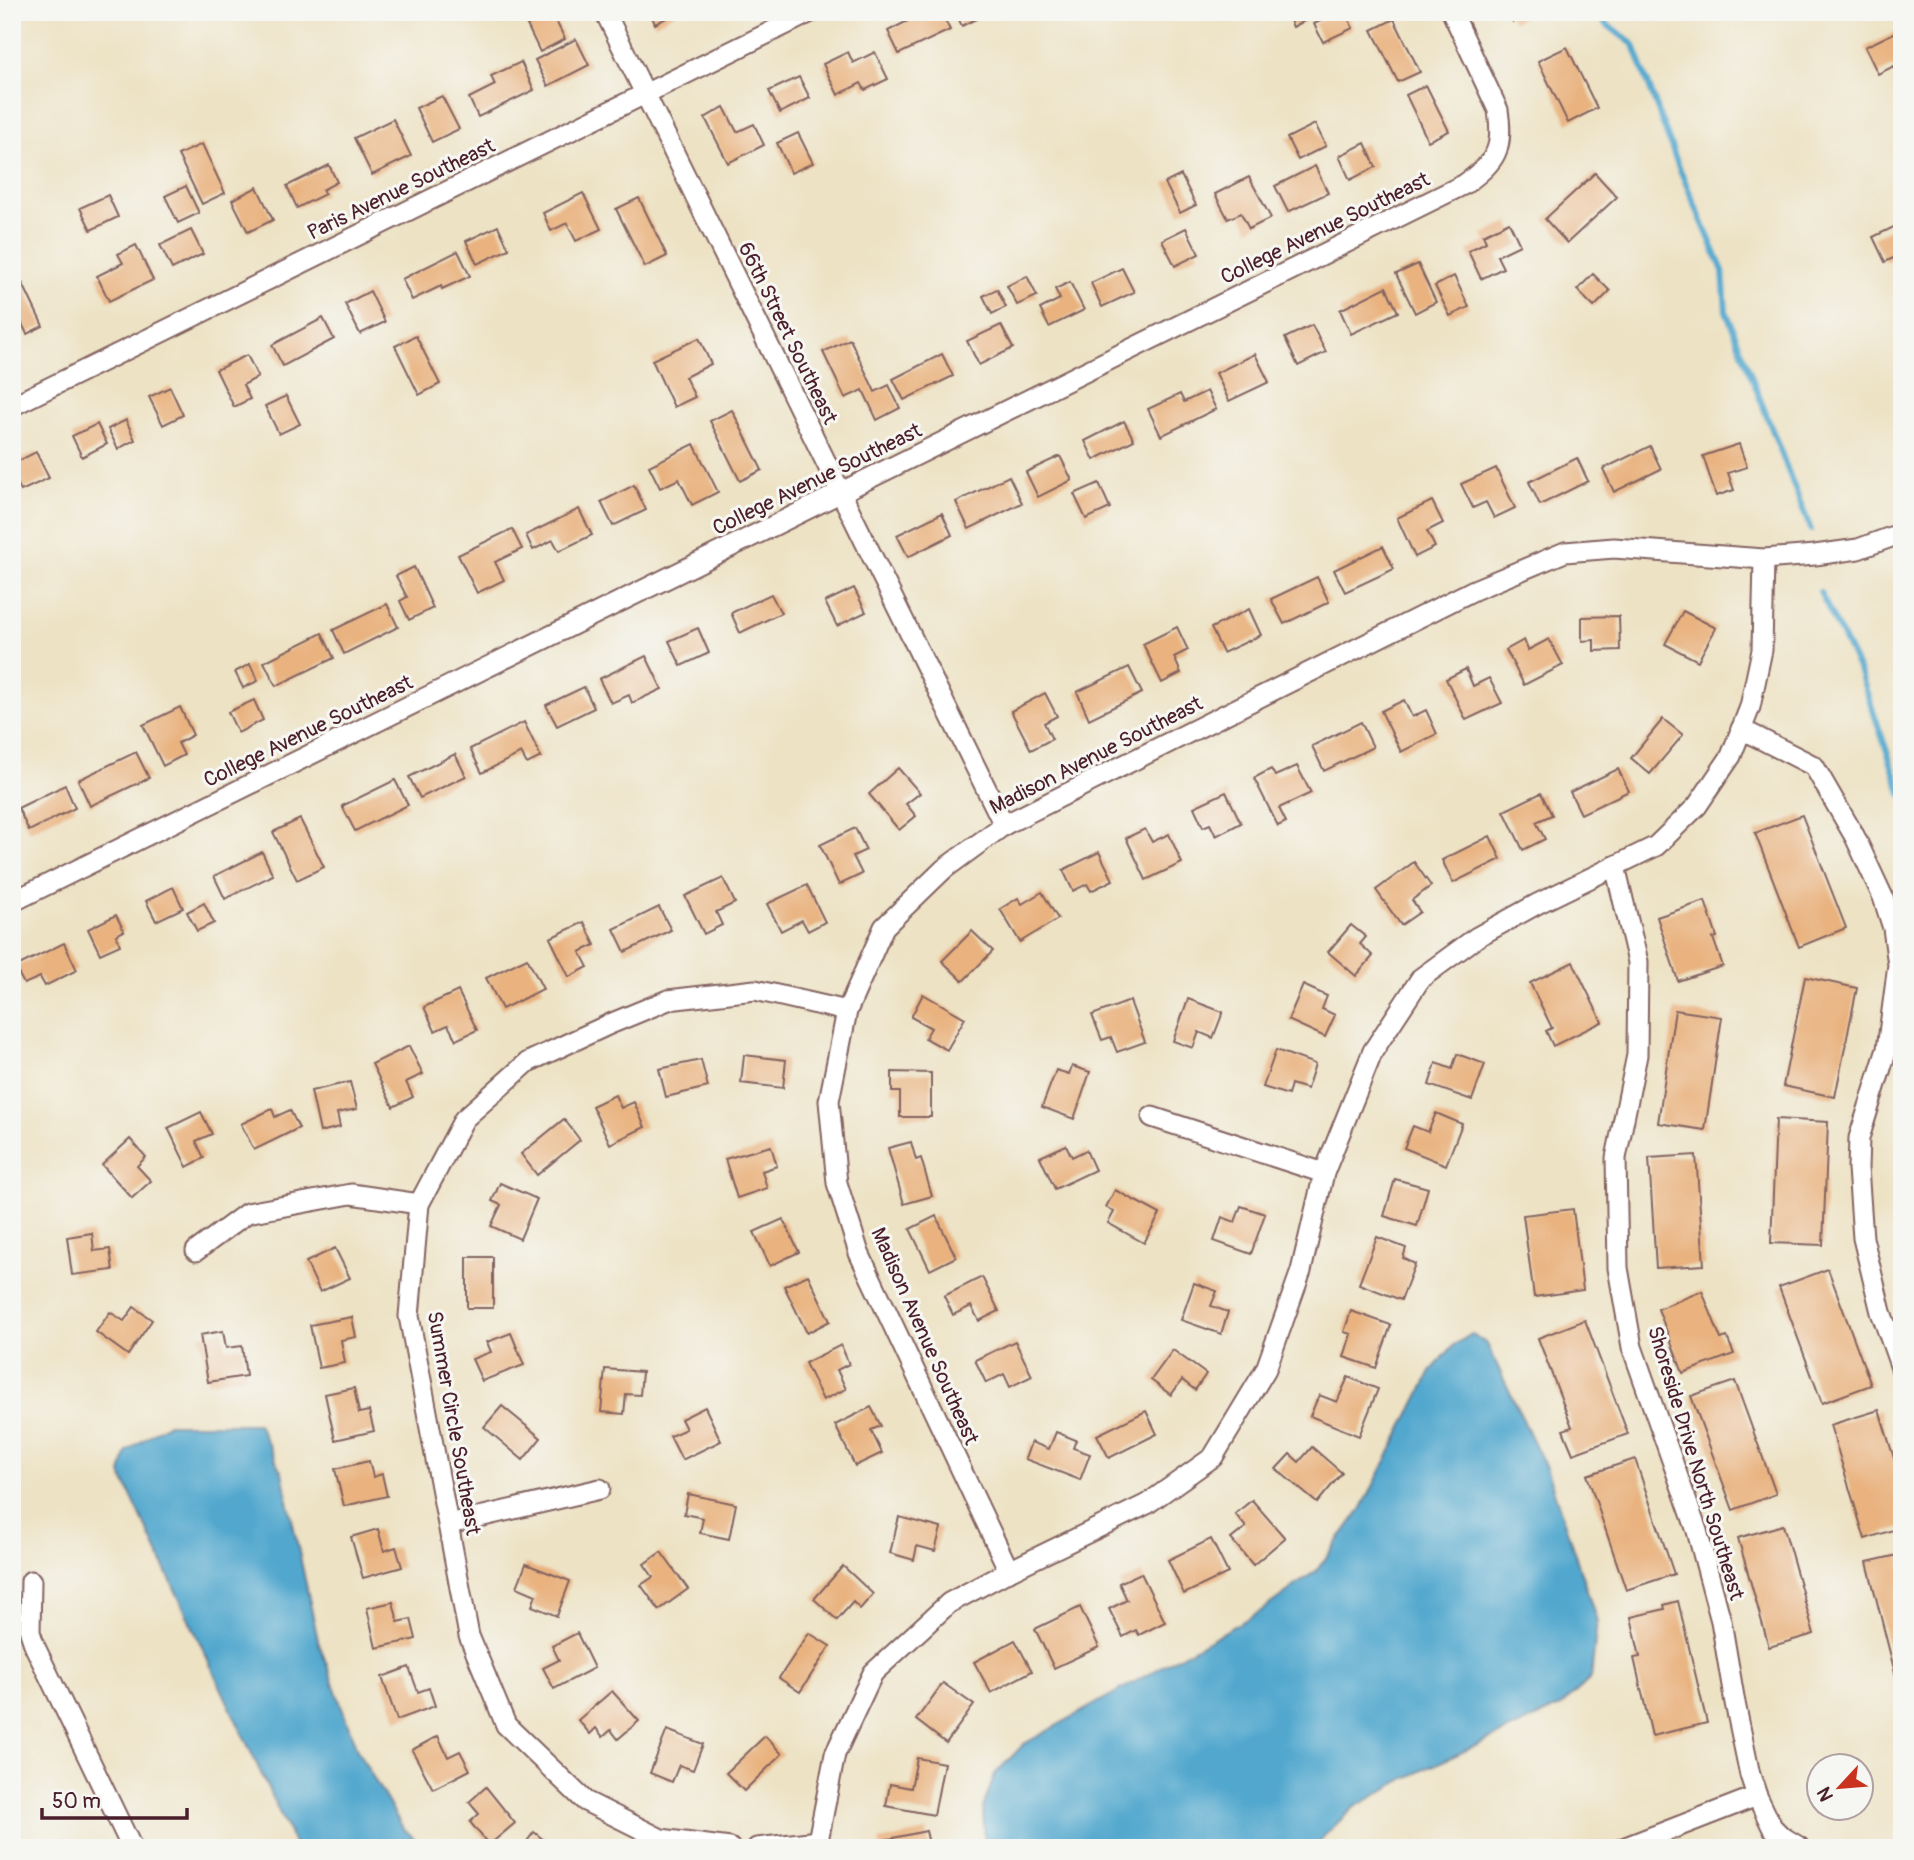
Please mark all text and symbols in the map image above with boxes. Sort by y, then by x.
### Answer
street label: Paris Avenue Southeast [303,132,500,247]
street label: College Avenue Southeast [1216,166,1435,291]
street label: 66th Street Southeast [732,238,844,429]
street label: College Avenue Southeast [708,417,927,542]
street label: College Avenue Southeast [199,669,418,794]
street label: Madison Avenue Southeast [985,690,1208,821]
street label: Madison Avenue Southeast [864,1223,985,1450]
street label: Summer Circle Southeast [421,1309,487,1538]
street label: Shoreside Drive North Southeast [1641,1323,1750,1604]
north arrow [1806,1752,1876,1822]
scale bar [42,1776,187,1820]
text: N [1812,1783,1839,1805]
text: 50 m [52,1788,101,1815]

